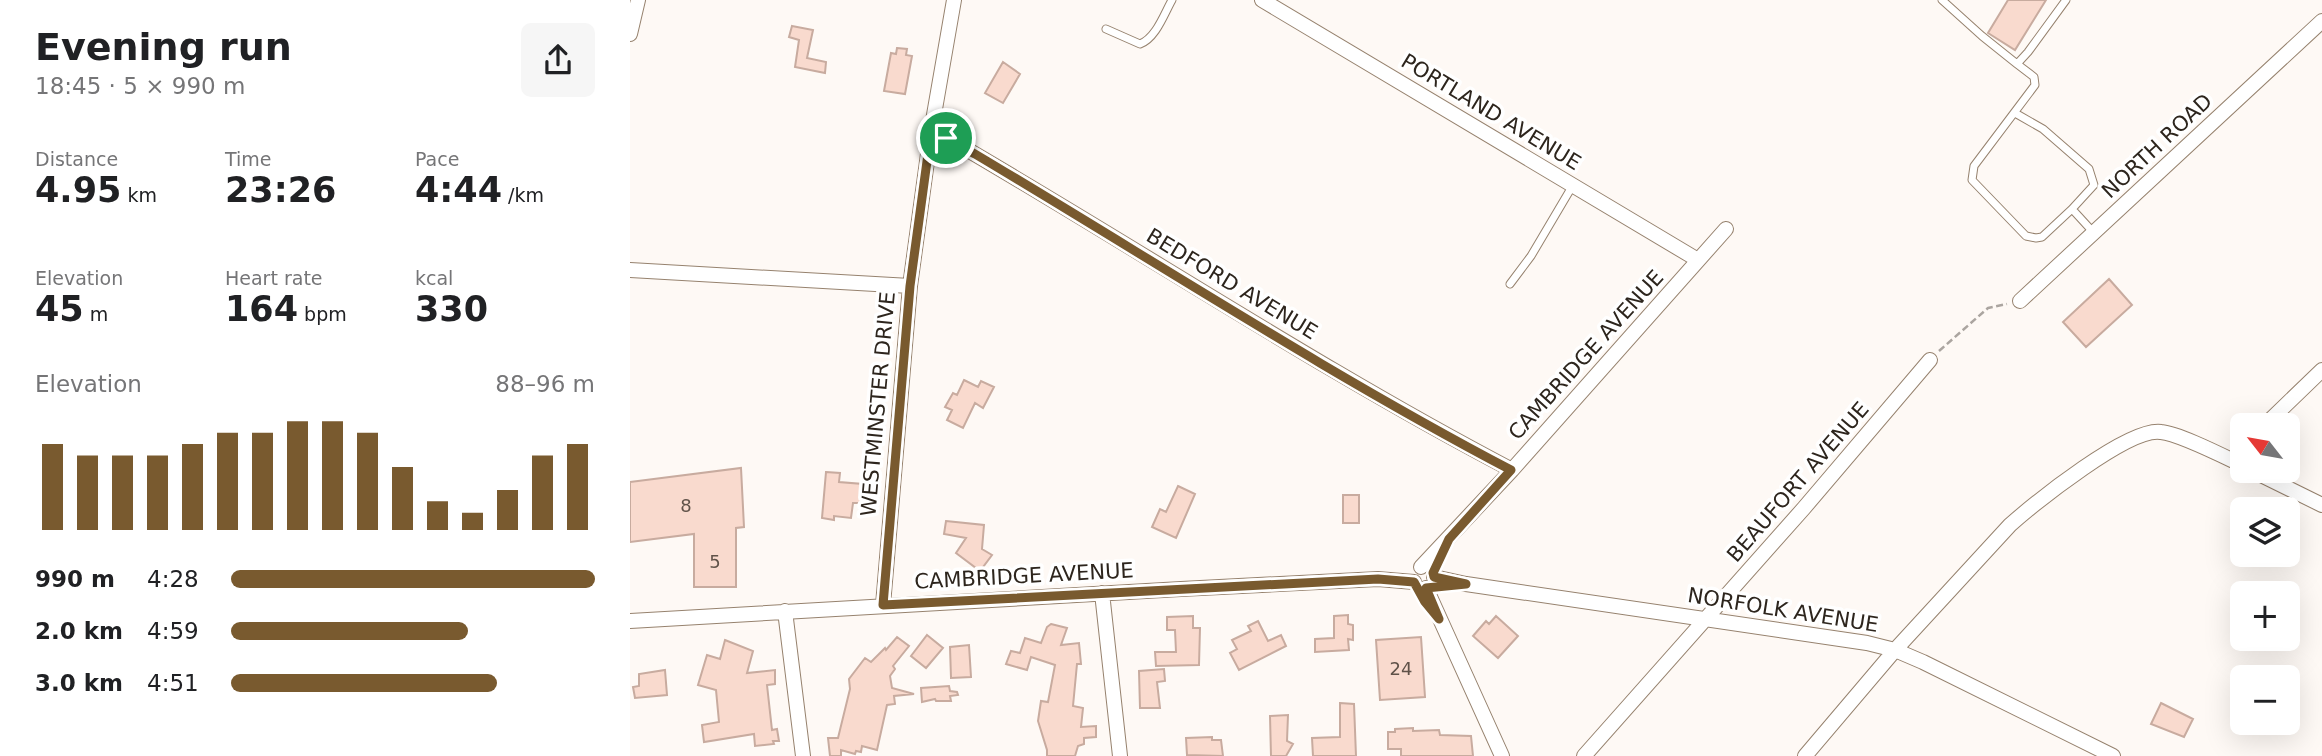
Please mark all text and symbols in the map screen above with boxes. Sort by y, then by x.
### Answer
button: share [521,23,595,97]
text: Evening run [35,25,292,69]
street label: PORTLAND AVENUE [1397,49,1585,175]
text: 18:45 · 5 × 990 m [35,73,245,99]
street label: NORTH ROAD [2097,89,2217,203]
pin [916,108,976,168]
icon: arrive [927,119,965,157]
text: Distance [35,148,118,170]
text: Time [225,148,272,170]
text: Pace [415,148,459,170]
text: 4.95 [35,170,121,210]
text: 23:26 [225,170,336,210]
text: 4:44 [415,170,502,210]
text: km [121,184,157,206]
text: /km [502,184,544,206]
street label: BEDFORD AVENUE [1142,224,1322,344]
street label: CAMBRIDGE AVENUE [1504,265,1668,445]
text: Elevation [35,267,123,289]
text: Heart rate [225,267,323,289]
text: kcal [415,267,453,289]
text: 45 [35,289,84,329]
text: 164 [225,289,298,329]
text: 330 [415,289,488,329]
street label: WESTMINSTER DRIVE [856,291,900,517]
text: m [84,303,108,325]
text: bpm [298,303,347,325]
text: Elevation [35,371,142,397]
text: 88–96 m [495,371,595,397]
street label: BEAUFORT AVENUE [1722,397,1874,567]
north arrow [2230,413,2300,483]
map controls [2230,413,2300,735]
house number: 8 [680,495,692,516]
button: layers [2230,497,2300,567]
house number: 5 [709,551,721,572]
street label: CAMBRIDGE AVENUE [914,558,1134,594]
text: 990 m [35,566,115,592]
text: 4:28 [147,566,199,592]
button: + [2230,581,2300,651]
street label: NORFOLK AVENUE [1686,583,1880,637]
text: 2.0 km [35,618,123,644]
text: 4:59 [147,618,199,644]
house number: 24 [1390,658,1412,679]
button: − [2230,665,2300,735]
text: 3.0 km [35,670,123,696]
text: 4:51 [147,670,199,696]

